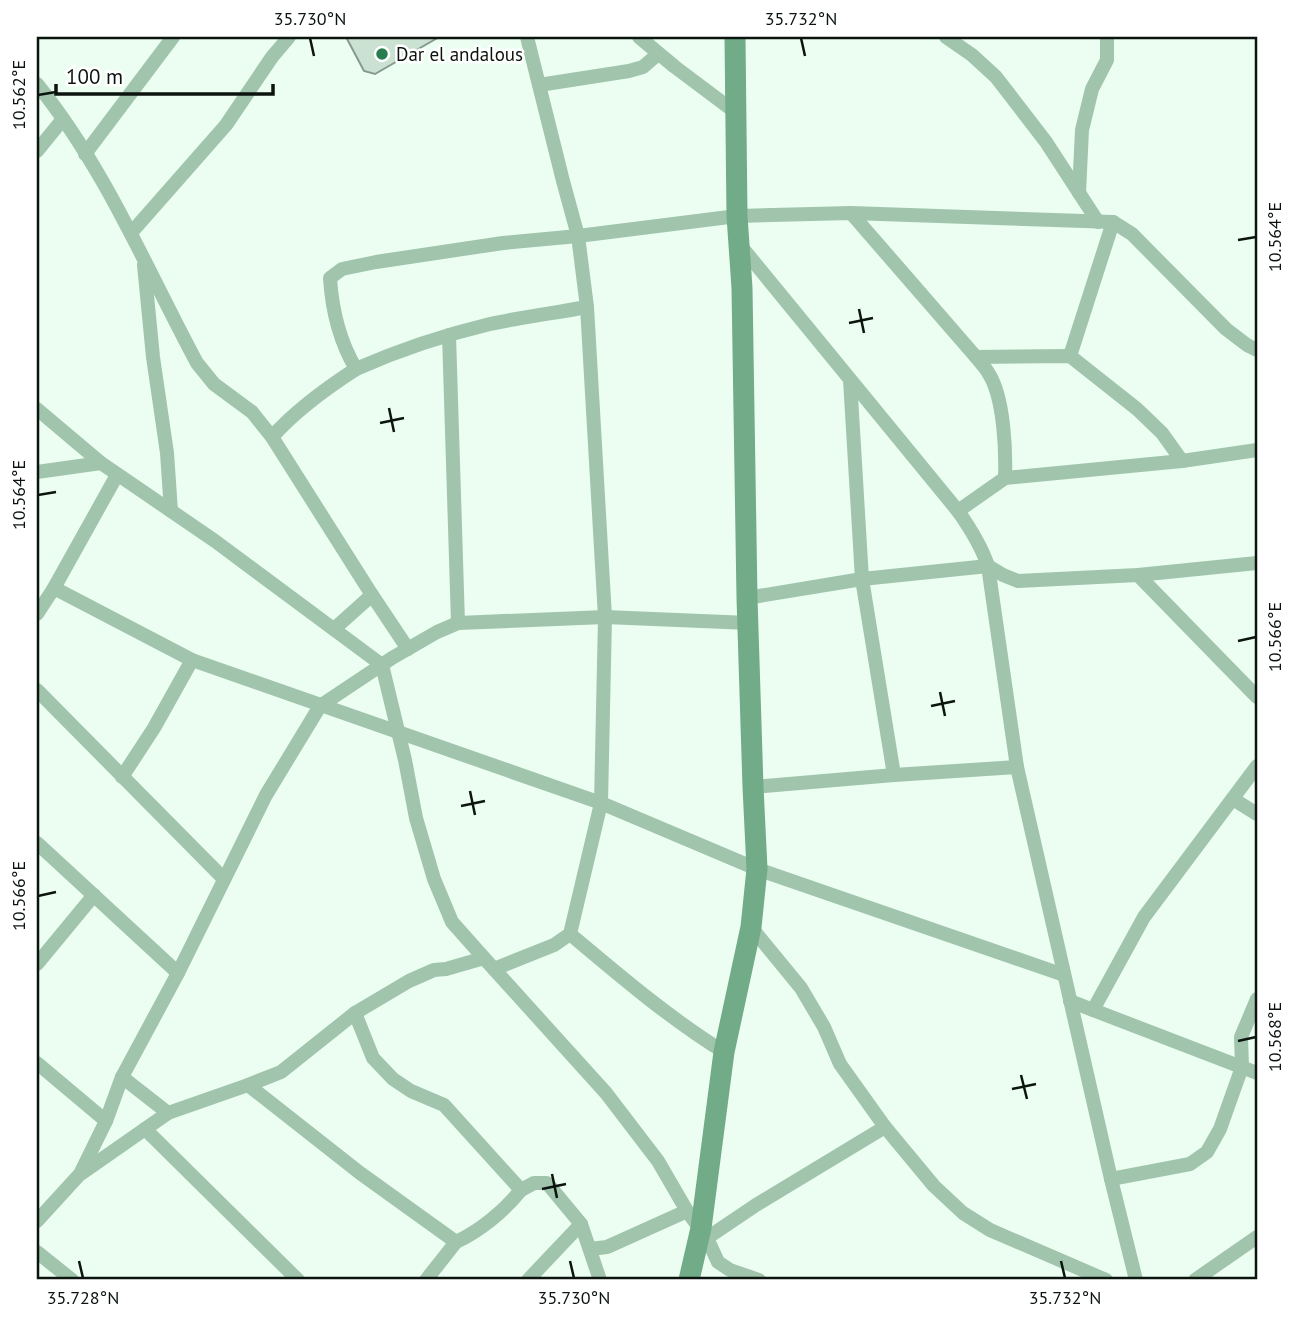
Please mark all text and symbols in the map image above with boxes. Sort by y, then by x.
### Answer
text: 35.730°N [274,7,346,30]
text: 35.732°N [765,7,837,30]
place label: Dar el andalous [396,42,523,66]
marker: Dar el andalous [374,46,390,62]
scale bar [56,52,273,96]
text: 10.562°E [7,60,30,130]
text: 100 m [66,63,123,90]
text: 10.564°E [1263,202,1286,272]
text: 10.564°E [7,460,30,530]
text: 10.566°E [1263,602,1286,672]
text: 10.566°E [7,861,30,931]
text: 10.568°E [1263,1002,1286,1072]
text: 35.728°N [47,1286,119,1309]
text: 35.730°N [538,1286,610,1309]
text: 35.732°N [1029,1286,1101,1309]

